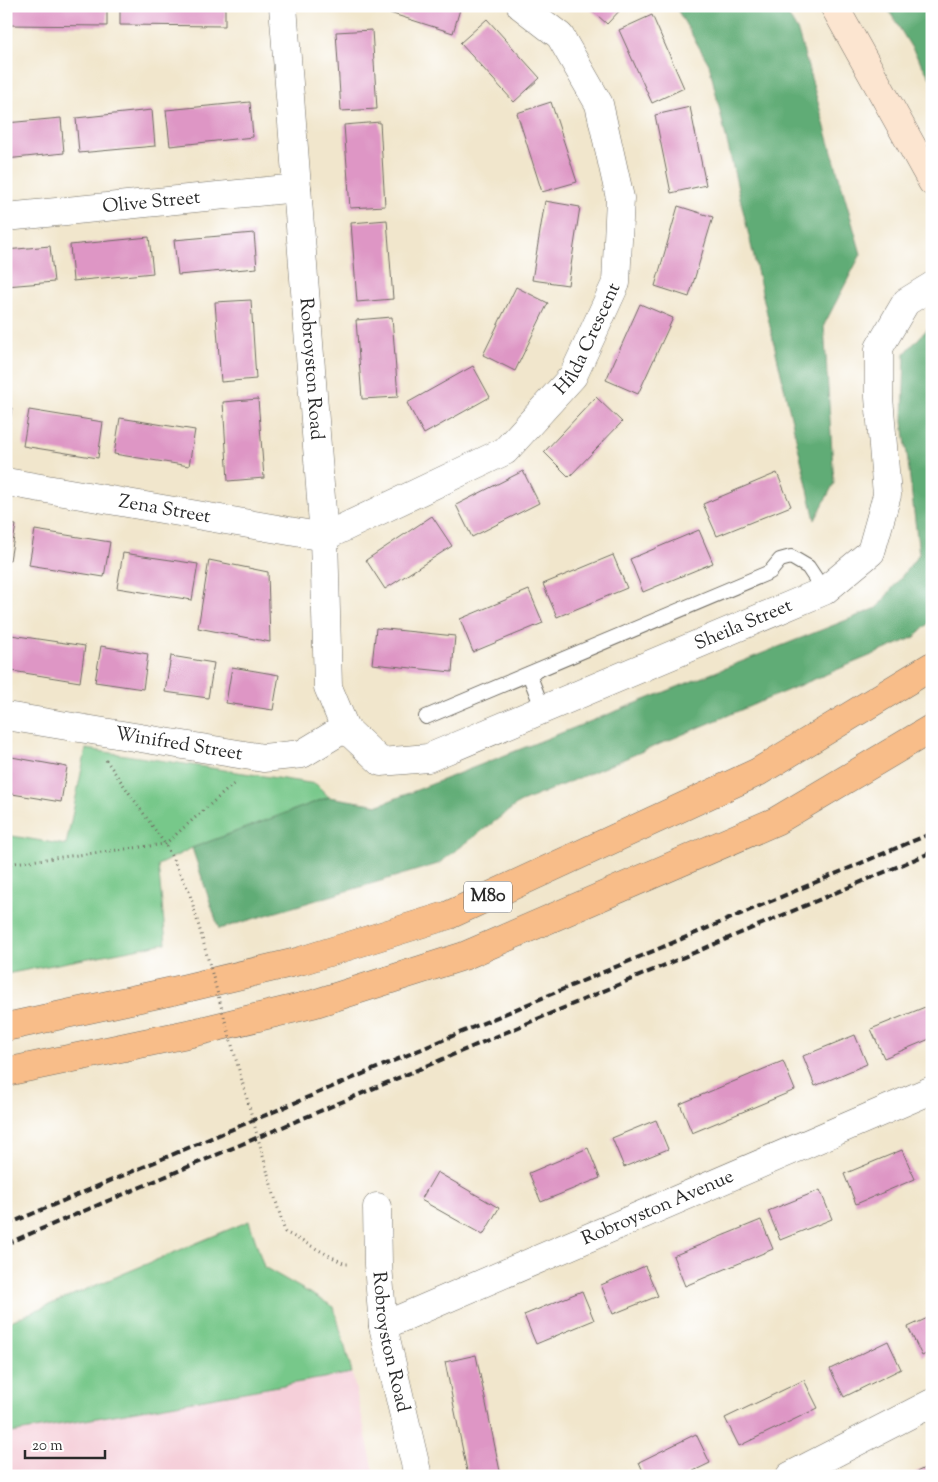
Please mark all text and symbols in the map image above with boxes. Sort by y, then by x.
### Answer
street label: Olive Street [101,184,202,221]
street label: Hilda Crescent [548,278,628,401]
street label: Robroyston Road [292,297,330,441]
street label: Zena Street [117,488,213,531]
street label: Sheila Street [690,592,797,658]
street label: Winifred Street [113,721,245,768]
road number: M80 [464,882,512,912]
street label: Robroyston Avenue [577,1163,738,1253]
street label: Robroyston Road [365,1271,416,1415]
scale bar [25,1427,105,1459]
text: 20 m [32,1436,63,1457]

